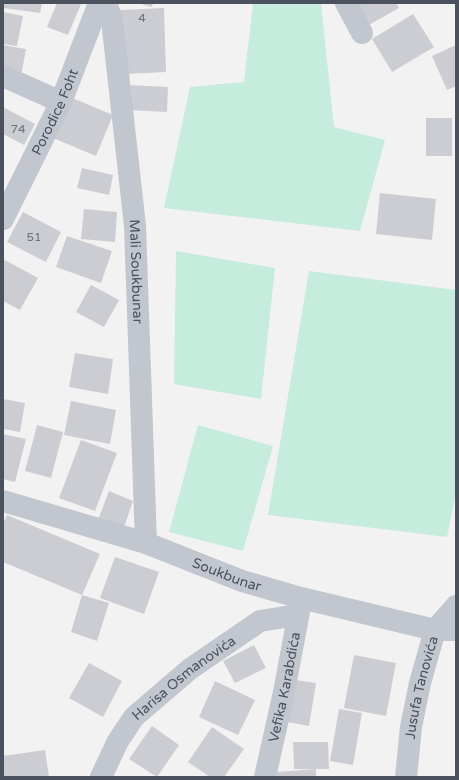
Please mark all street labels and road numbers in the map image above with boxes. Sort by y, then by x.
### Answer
street label: Porodice Foht [28,66,82,158]
street label: Mali Soukbunar [126,219,146,325]
street label: Soukbunar [190,554,264,595]
street label: Vefika Karabdića [265,631,304,744]
street label: Harisa Osmanovića [128,632,239,724]
street label: Jusufa Tanovića [402,634,442,740]

